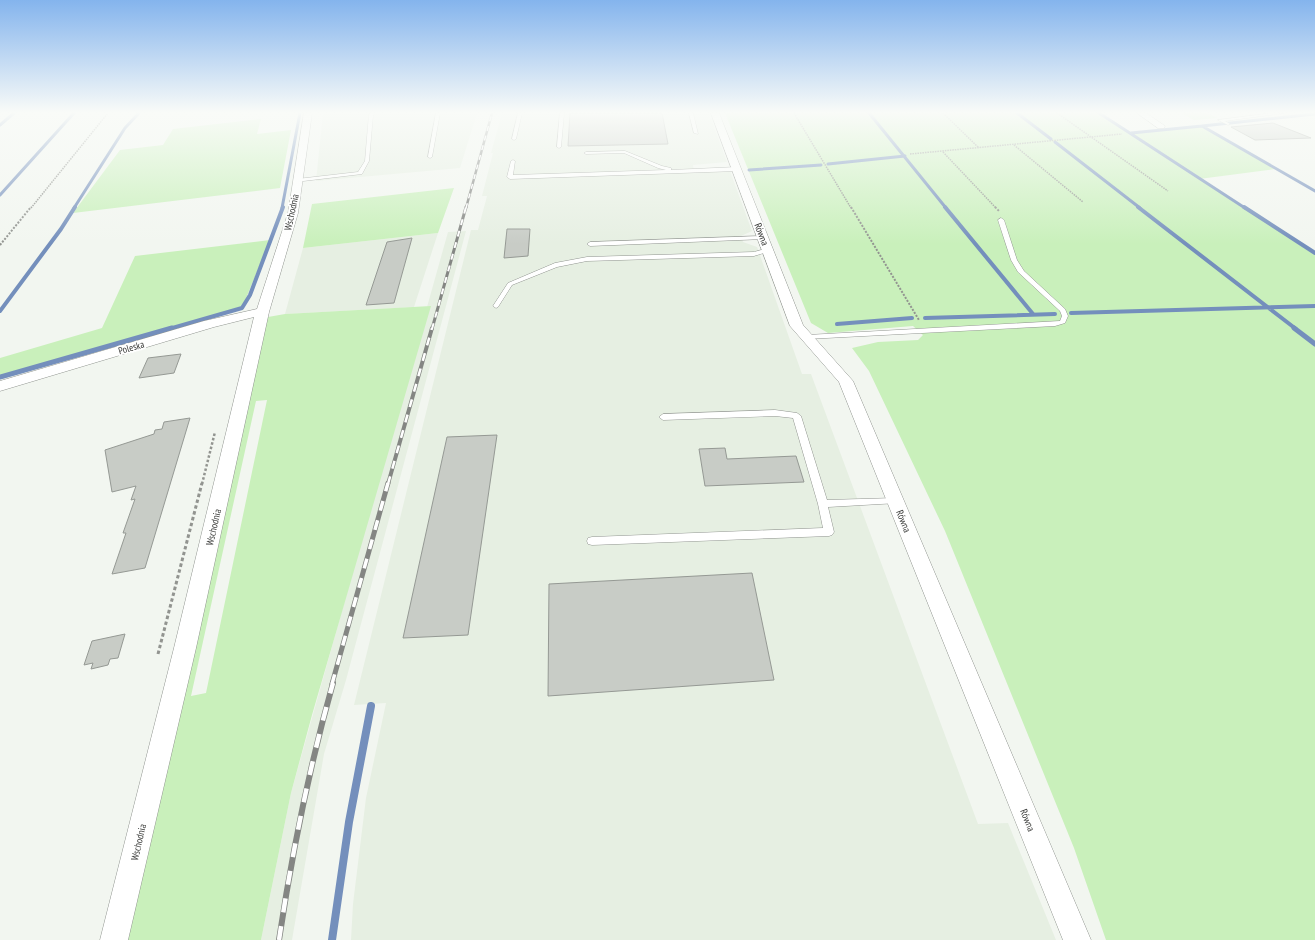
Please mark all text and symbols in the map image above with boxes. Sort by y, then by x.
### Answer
street label: Wschodnia [281,193,302,232]
street label: Równa [751,221,772,247]
street label: Poleska [117,338,146,357]
street label: Wschodnia [203,508,224,547]
street label: Równa [893,508,914,534]
street label: Równa [1017,807,1038,833]
street label: Wschodnia [128,823,149,862]

